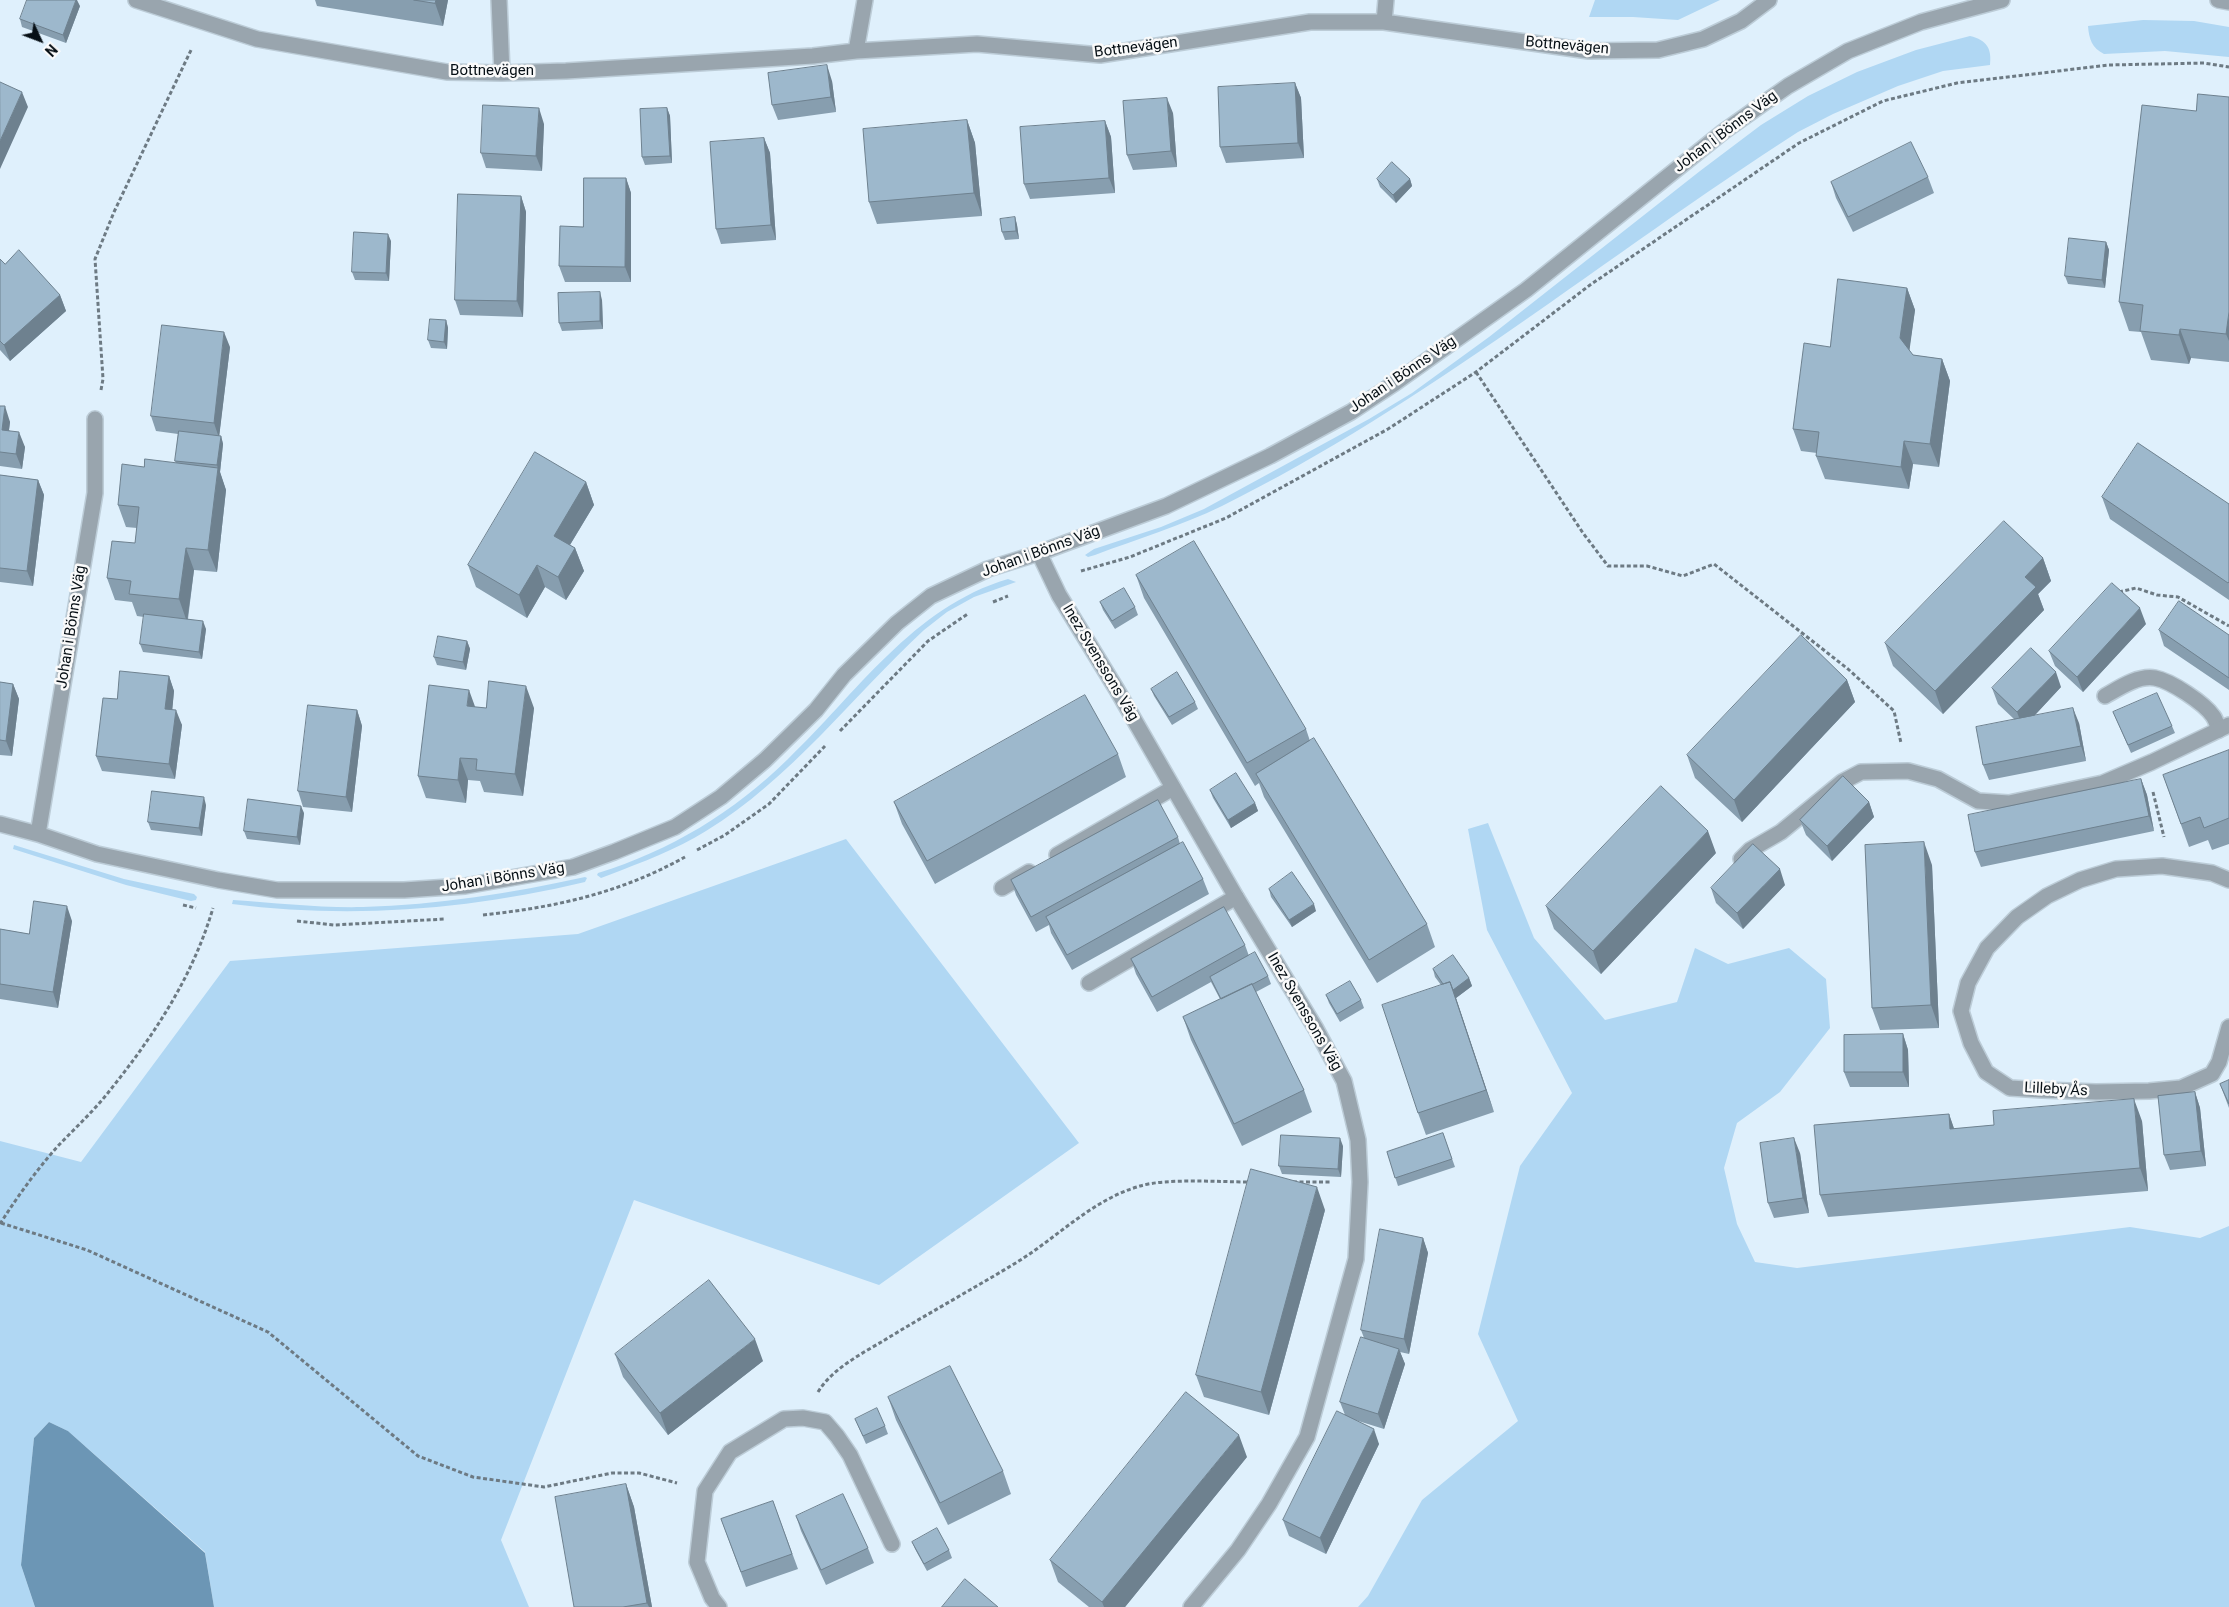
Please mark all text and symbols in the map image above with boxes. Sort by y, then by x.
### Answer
north arrow [15,15,65,65]
street label: Bottnevägen [1524,33,1610,59]
street label: Bottnevägen [1093,34,1179,62]
text: N [42,41,60,59]
street label: Bottnevägen [450,62,534,80]
street label: Johan i Bönns Väg [1671,87,1781,177]
street label: Johan i Bönns Väg [1346,333,1460,417]
street label: Johan i Bönns Väg [979,522,1103,582]
street label: Johan i Bönns Väg [53,564,91,690]
street label: Inez Svenssons Väg [1058,601,1142,725]
street label: Johan i Bönns Väg [440,859,566,897]
street label: Inez Svenssons Väg [1263,950,1345,1074]
street label: Lilleby Ås [2024,1079,2088,1101]

